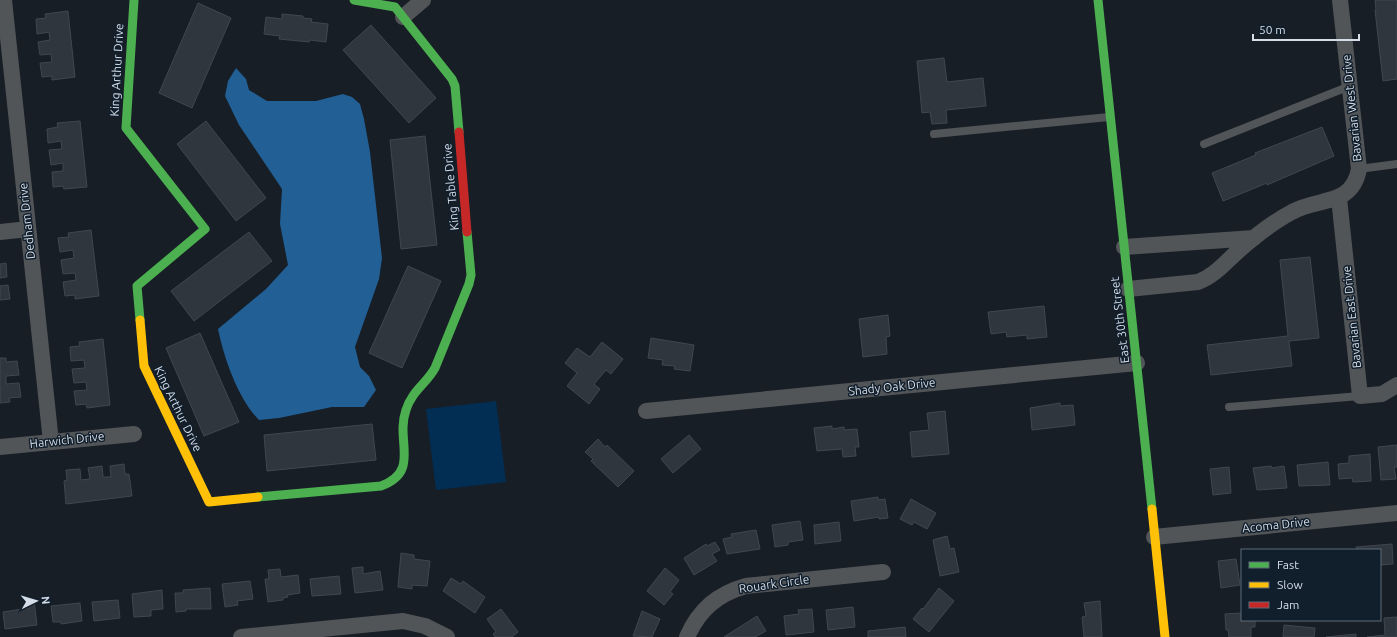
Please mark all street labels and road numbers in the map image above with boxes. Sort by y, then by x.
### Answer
street label: King Arthur Drive [108,23,125,117]
street label: Bavarian West Drive [1339,54,1364,162]
street label: King Table Drive [440,143,461,231]
street label: Dedham Drive [16,182,37,260]
street label: Bavarian East Drive [1340,265,1363,369]
street label: East 30th Street [1108,276,1131,364]
street label: King Arthur Drive [152,364,205,454]
street label: Shady Oak Drive [848,375,936,398]
street label: Harwich Drive [29,429,105,450]
street label: Acoma Drive [1241,514,1310,535]
street label: Rouark Circle [738,572,810,595]

